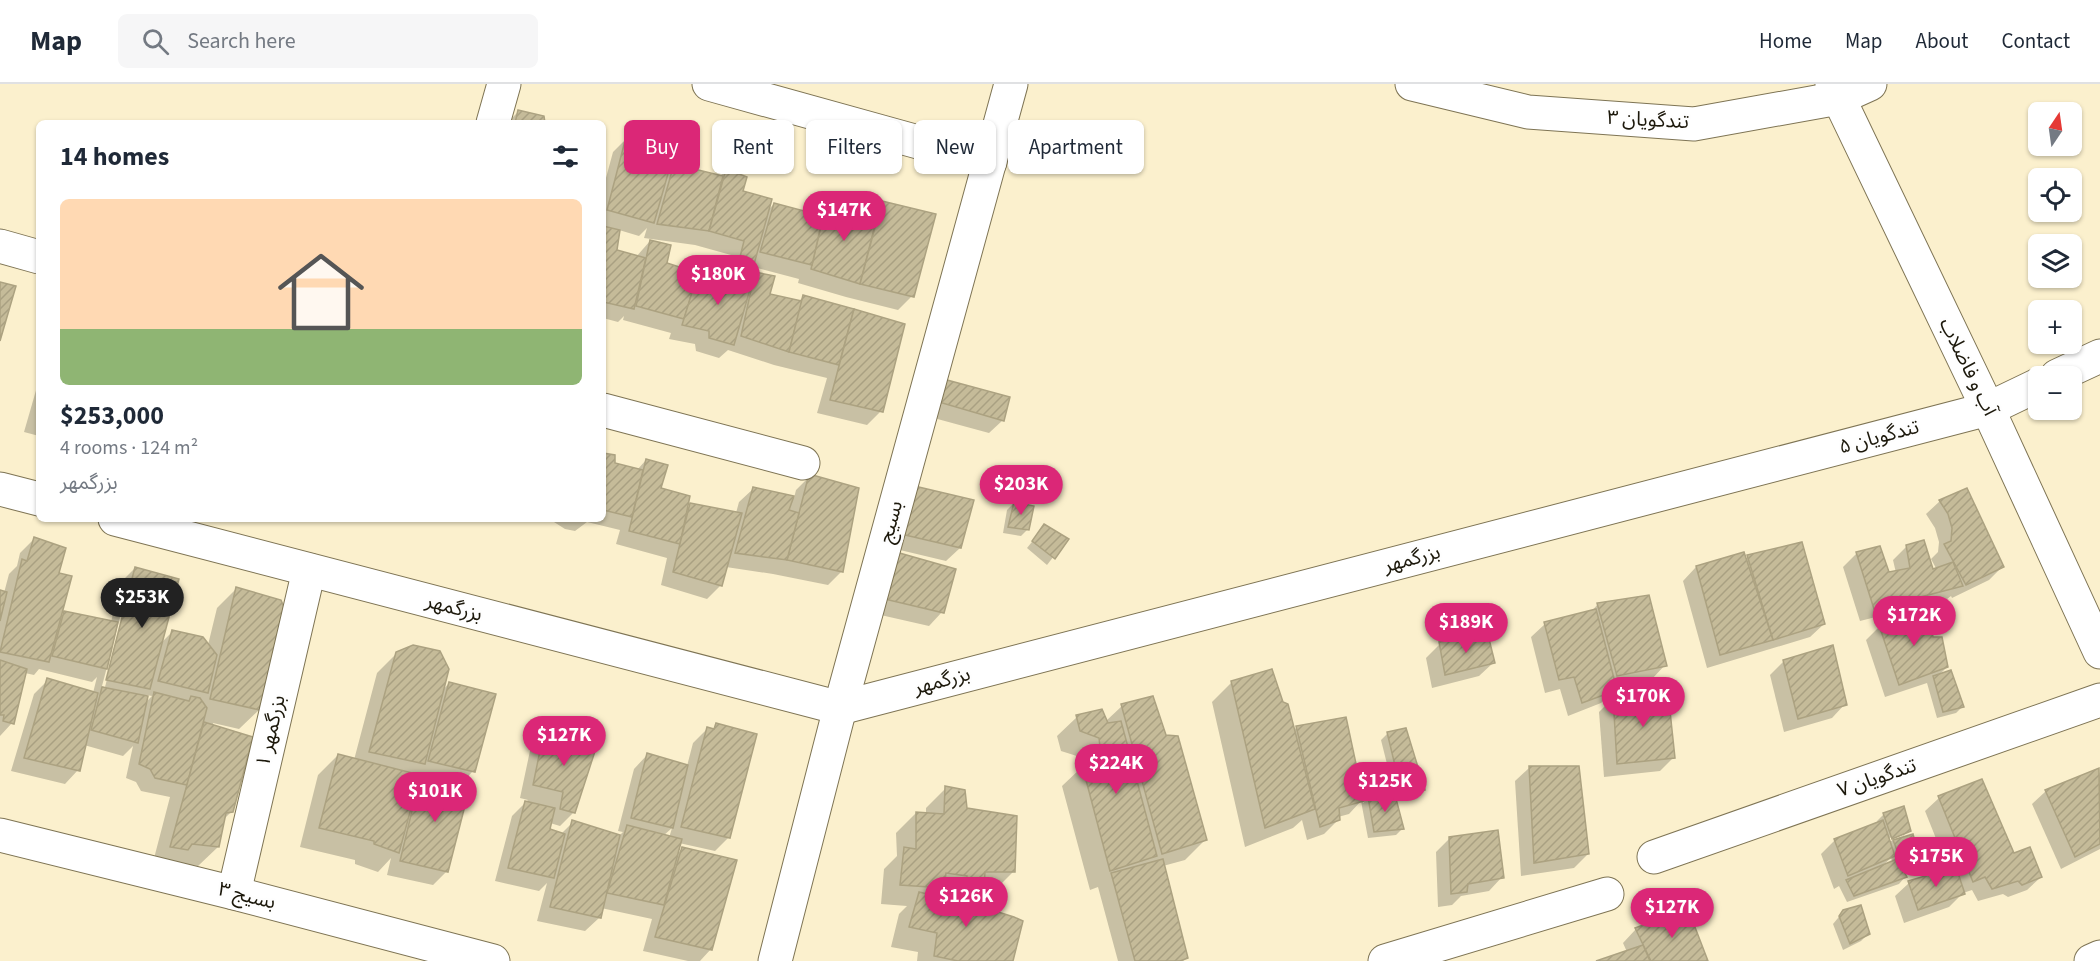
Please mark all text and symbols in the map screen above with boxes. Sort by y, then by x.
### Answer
search box [118,14,538,68]
text: Map [30,21,82,61]
icon: search [139,25,172,58]
text: Search here [187,25,296,57]
text: Home [1759,26,1812,56]
text: Map [1845,26,1883,56]
text: About [1916,26,1968,56]
text: Contact [2001,26,2070,56]
north arrow [2028,102,2082,156]
map controls [2028,102,2082,420]
street label: تندگویان ۳ [1606,104,1690,136]
chip: Buy [624,120,700,174]
chip: Rent [712,120,794,174]
chip: Filters [806,120,902,174]
chip: New [914,120,996,174]
chip: Apartment [1008,120,1144,174]
text: 14 homes [60,138,169,175]
icon: filters [549,140,582,173]
button: locate [2028,168,2082,222]
pin: $147K [802,191,886,242]
text: $147K [817,196,871,224]
button: layers [2028,234,2082,288]
icon: home [267,238,375,346]
pin: $180K [676,255,760,306]
text: $180K [691,260,745,288]
button: + [2028,300,2082,354]
street label: آب و فاضلاب [1932,313,2004,422]
button: − [2028,366,2082,420]
text: $253,000 [60,397,164,434]
street label: تندگویان ۵ [1836,413,1922,461]
text: 4 rooms · 124 m² [60,434,198,462]
pin: $203K [979,465,1063,516]
text: بزرگمهر [60,469,118,497]
text: $203K [994,470,1048,498]
street label: بسیج [872,498,910,546]
street label: بزرگمهر [1380,538,1443,580]
pin: $253K [100,578,184,629]
text: $253K [115,583,169,611]
street label: بزرگمهر [422,587,485,629]
pin: $172K [1872,596,1956,647]
text: $172K [1887,601,1941,629]
pin: $189K [1424,603,1508,654]
text: $189K [1439,608,1493,636]
street label: بزرگمهر [910,660,973,702]
pin: $170K [1601,677,1685,728]
text: $170K [1616,682,1670,710]
street label: بزرگمهر ۱ [249,692,293,770]
pin: $127K [522,716,606,767]
text: $127K [537,721,591,749]
pin: $224K [1074,744,1158,795]
text: $224K [1089,749,1143,777]
street label: تندگویان ۷ [1834,751,1920,805]
pin: $125K [1343,762,1427,813]
text: $125K [1358,767,1412,795]
pin: $101K [393,772,477,823]
text: $101K [408,777,462,805]
pin: $175K [1894,837,1978,888]
text: $175K [1909,842,1963,870]
street label: بسیج ۳ [215,875,279,917]
pin: $126K [924,877,1008,928]
text: $126K [939,882,993,910]
pin: $127K [1630,888,1714,939]
text: $127K [1645,893,1699,921]

